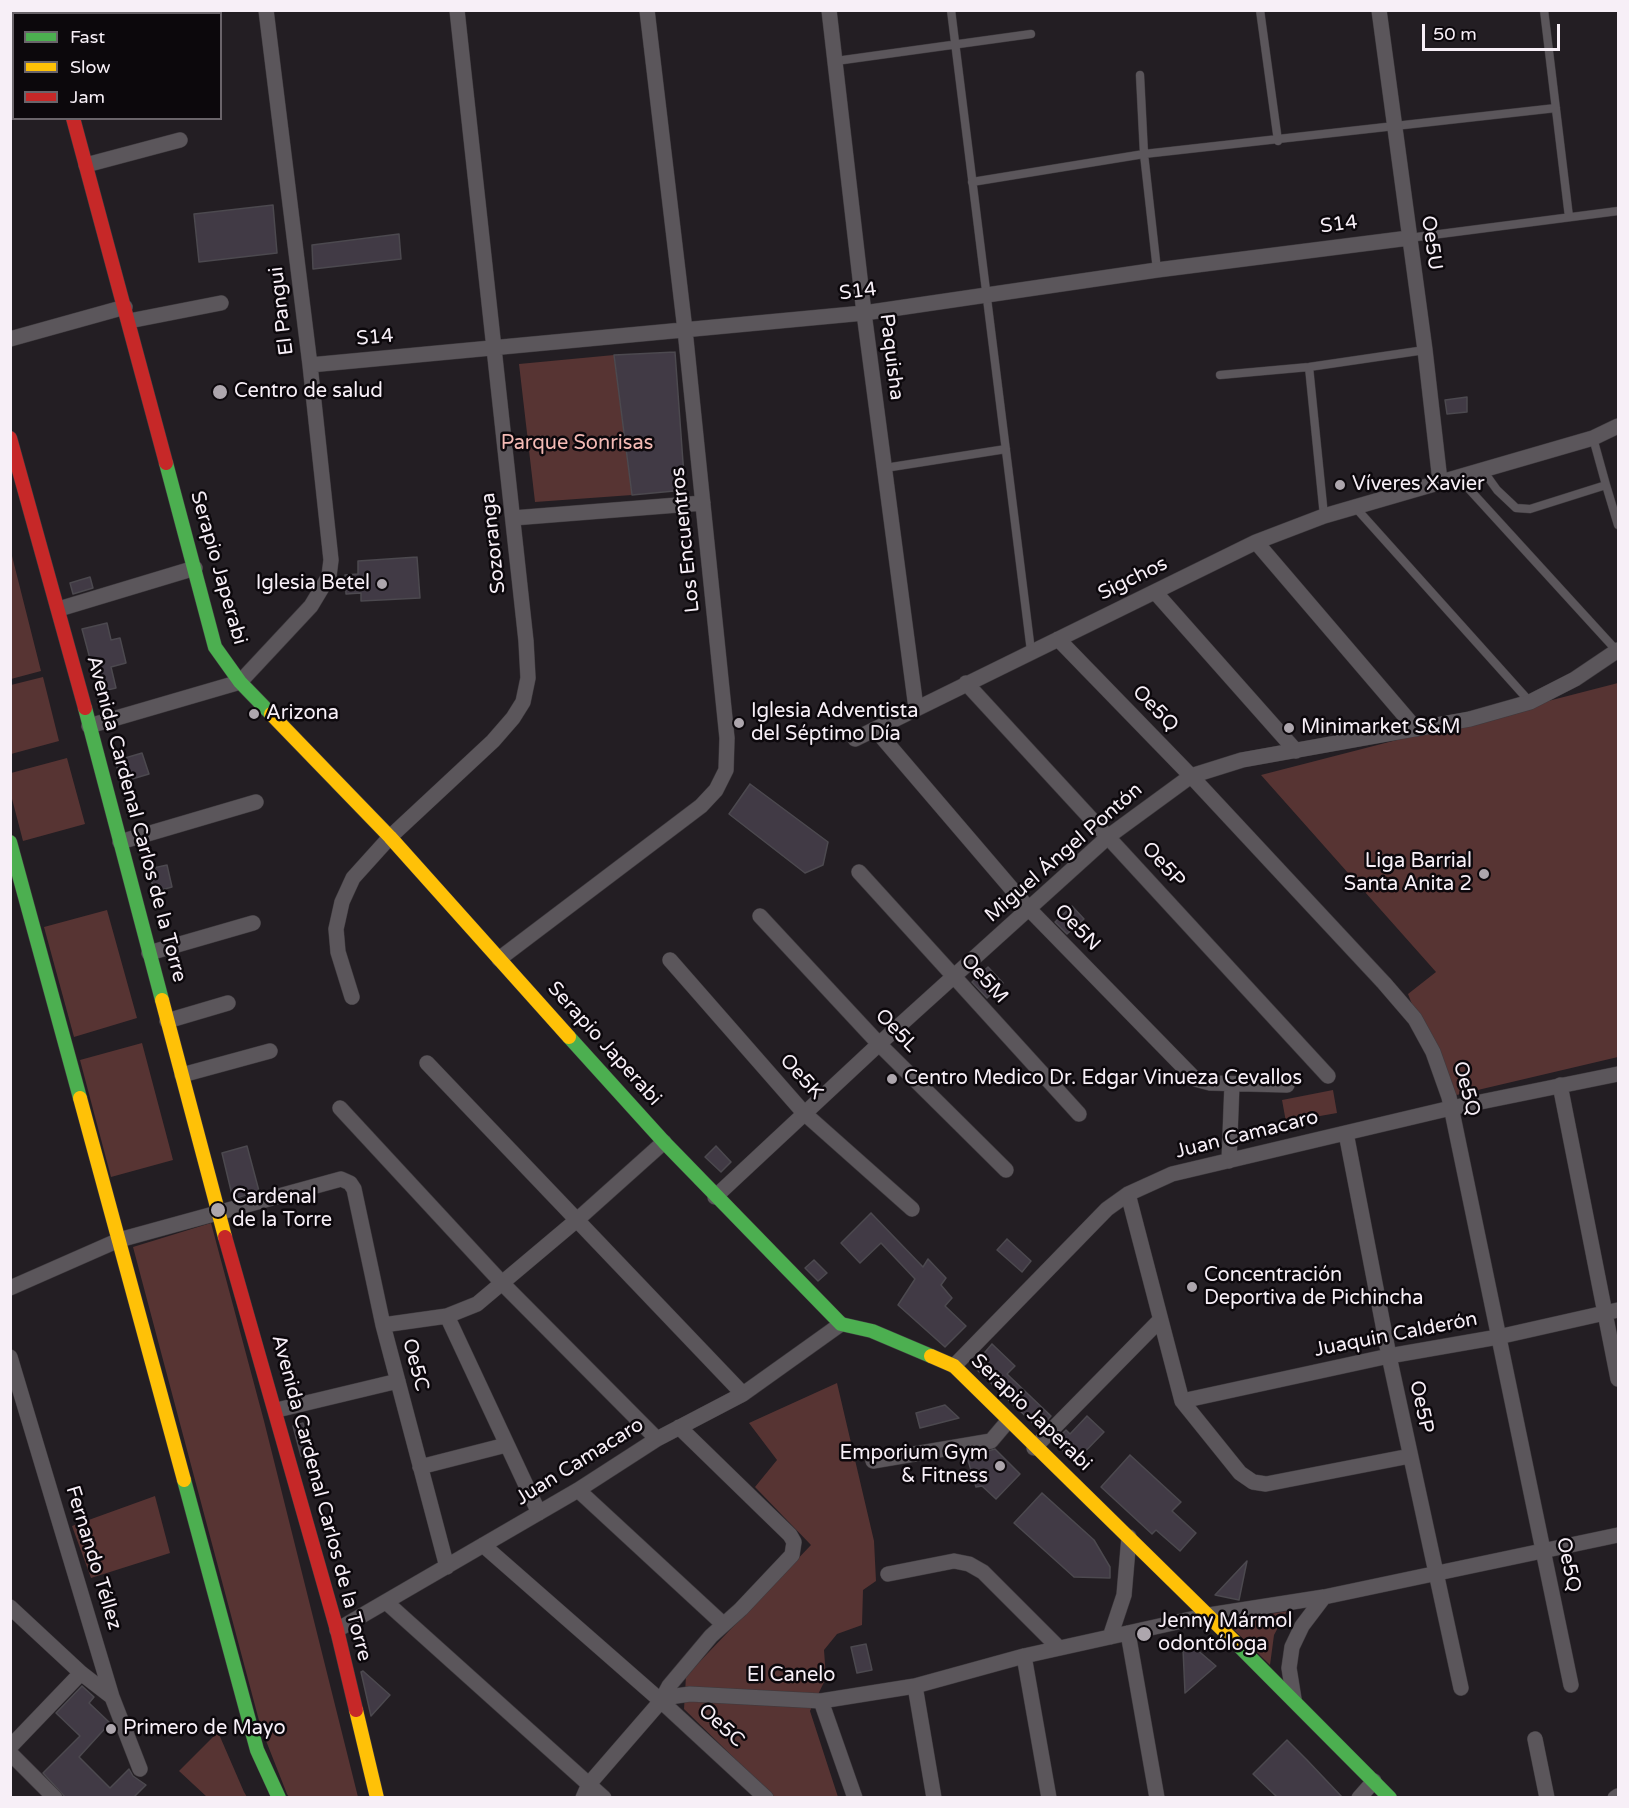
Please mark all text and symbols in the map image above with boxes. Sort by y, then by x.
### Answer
legend [12,12,222,120]
scale bar [1425,12,1563,50]
text: 50 m [1433,23,1477,45]
text: Fast [70,26,105,48]
text: Slow [70,56,111,78]
text: Jam [70,86,105,108]
street label: S14 [1319,211,1359,239]
street label: Oe5U [1415,214,1447,272]
street label: El Pangui [265,265,299,357]
street label: S14 [838,278,878,306]
street label: Paquisha [874,312,908,402]
street label: S14 [355,324,395,352]
place label: Centro de salud [234,380,383,404]
marker: Centro de salud [211,383,229,401]
park label: Parque Sonrisas [501,432,653,456]
street label: Los Encuentros [666,466,706,614]
place label: Víveres Xavier [1352,473,1485,497]
marker: Víveres Xavier [1333,478,1347,492]
street label: Serapio Japerabi [185,489,251,647]
street label: Sozoranga [477,491,511,595]
street label: Sigchos [1094,552,1172,606]
place label: Iglesia Betel [256,572,370,596]
marker: Iglesia Betel [375,577,389,591]
street label: Avenida Cardenal Carlos de la Torre [81,653,191,985]
street label: Oe5Q [1127,681,1183,737]
place label: Iglesia Adventista del Séptimo Día [751,700,918,747]
place label: Arizona [266,702,339,726]
marker: Arizona [247,707,261,721]
marker: Iglesia Adventista del Séptimo Día [732,716,746,730]
place label: Minimarket S&M [1301,716,1461,740]
marker: Minimarket S&M [1282,721,1296,735]
street label: Miguel Ángel Pontón [980,778,1148,928]
street label: Oe5P [1136,837,1190,893]
place label: Liga Barrial Santa Anita 2 [1344,850,1472,897]
marker: Liga Barrial Santa Anita 2 [1477,867,1491,881]
street label: Oe5N [1049,900,1105,956]
street label: Oe5M [955,949,1013,1009]
street label: Serapio Japerabi [542,977,666,1111]
street label: Oe5L [870,1004,922,1058]
street label: Oe5K [774,1049,828,1105]
street label: Oe5Q [1447,1059,1485,1119]
place label: Centro Medico Dr. Edgar Vinueza Cevallos [904,1067,1302,1091]
marker: Centro Medico Dr. Edgar Vinueza Cevallos [885,1072,899,1086]
street label: Juan Camacaro [1173,1106,1321,1164]
place label: Cardenal de la Torre [232,1186,332,1233]
marker: Cardenal de la Torre [209,1201,227,1219]
place label: Concentración Deportiva de Pichincha [1204,1264,1423,1311]
marker: Concentración Deportiva de Pichincha [1185,1280,1199,1294]
street label: Juaquin Calderón [1312,1307,1480,1363]
street label: Avenida Cardenal Carlos de la Torre [266,1332,376,1664]
street label: Oe5C [396,1336,434,1394]
street label: Serapio Japerabi [966,1349,1096,1477]
street label: Oe5P [1404,1378,1438,1436]
street label: Juan Camacaro [512,1413,648,1511]
place label: Emporium Gym & Fitness [840,1442,988,1489]
marker: Emporium Gym & Fitness [993,1459,1007,1473]
street label: Fernando Téllez [60,1483,126,1633]
street label: Oe5Q [1550,1535,1586,1595]
place label: Jenny Mármol odontóloga [1158,1610,1292,1657]
marker: Jenny Mármol odontóloga [1135,1625,1153,1643]
street label: El Canelo [747,1664,835,1688]
street label: Oe5C [693,1699,749,1753]
place label: Primero de Mayo [123,1717,286,1741]
marker: Primero de Mayo [104,1722,118,1736]

